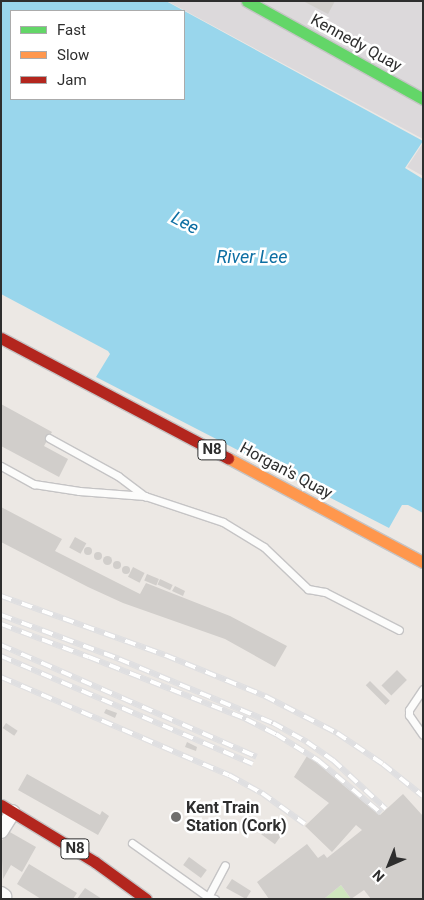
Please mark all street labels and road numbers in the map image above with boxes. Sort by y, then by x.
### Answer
street label: Kennedy Quay [307,10,405,76]
road number: N8 [197,438,227,462]
street label: Horgan's Quay [237,439,335,503]
road number: N8 [60,836,90,862]

